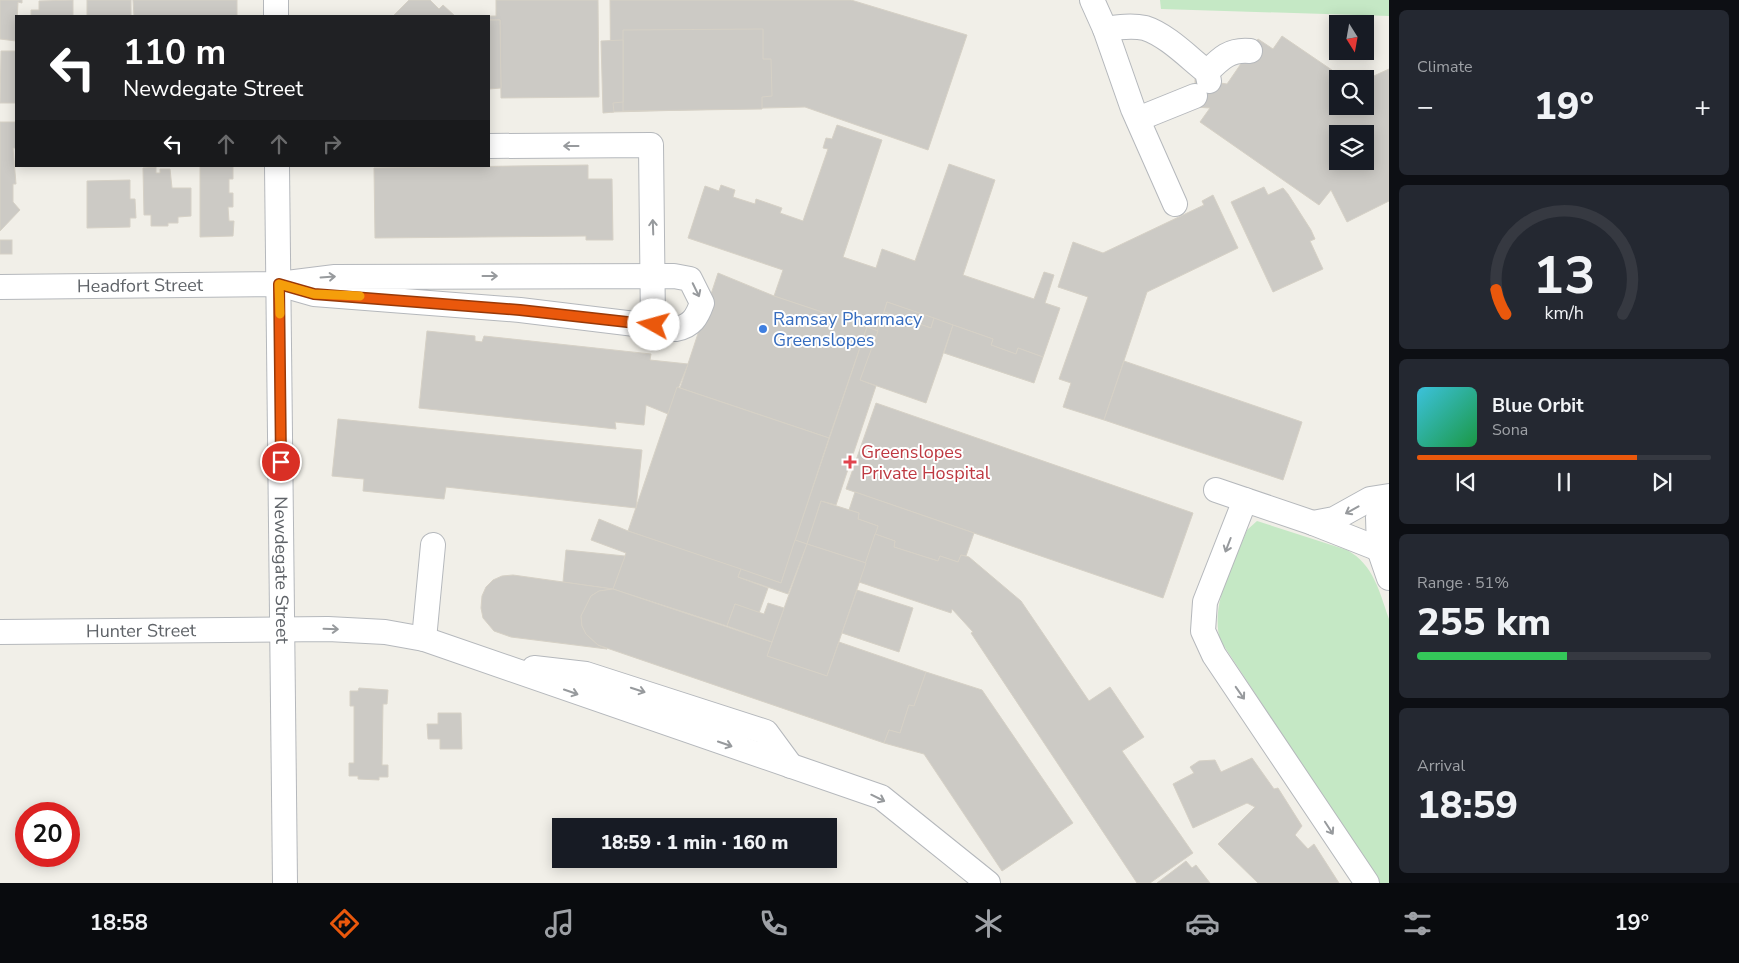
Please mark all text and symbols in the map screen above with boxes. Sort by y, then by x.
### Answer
north arrow [1329,15,1374,60]
map controls [1329,15,1374,170]
text: 110 m [123,29,226,76]
icon: left [40,35,105,100]
text: Climate [1417,56,1472,78]
button: search [1329,70,1374,115]
text: Newdegate Street [123,74,303,104]
text: 19° [1534,81,1594,132]
text: − [1417,88,1434,126]
text: + [1694,88,1711,126]
button: layers [1329,125,1374,170]
icon: left [159,130,187,158]
icon: ahead [212,130,240,158]
icon: ahead [265,130,293,158]
icon: right [318,130,346,158]
one-way arrow [563,141,580,151]
one-way arrow [648,220,658,236]
text: 13 [1533,240,1595,311]
one-way arrow [482,271,498,281]
street label: Headfort Street [77,273,204,298]
one-way arrow [319,273,335,282]
one-way arrow [692,282,701,297]
position arrow [627,298,679,350]
text: km/h [1544,301,1584,325]
place label: Ramsay Pharmacy Greenslopes [773,307,923,352]
marker: Ramsay Pharmacy Greenslopes [757,323,769,335]
text: Blue Orbit [1492,393,1583,419]
text: Sona [1492,419,1528,441]
place label: Greenslopes Private Hospital [861,440,991,485]
pin [260,441,302,483]
icon: arrive [267,448,295,476]
marker: Greenslopes Private Hospital [843,455,857,469]
icon: previous [1452,468,1480,496]
icon: pause [1550,468,1578,496]
icon: next [1648,468,1676,496]
street label: Newdegate Street [269,496,294,645]
one-way arrow [1345,506,1359,516]
one-way arrow [1223,537,1232,553]
text: Range · 51% [1417,572,1509,594]
text: 255 km [1417,597,1551,648]
street label: Hunter Street [86,618,197,643]
one-way arrow [323,624,339,634]
one-way arrow [1235,685,1245,699]
one-way arrow [630,686,646,696]
one-way arrow [563,687,579,697]
one-way arrow [717,740,732,749]
text: Arrival [1417,755,1465,777]
text: 18:59 [1417,780,1518,831]
one-way arrow [870,793,885,803]
speed limit sign: 20 [15,802,80,867]
one-way arrow [1324,821,1335,835]
text: 18:59 · 1 min · 160 m [601,830,788,856]
icon: directions [327,906,362,941]
icon: music [542,906,577,941]
icon: phone [756,906,791,941]
icon: climate [971,906,1006,941]
icon: car [1185,906,1220,941]
icon: filters [1400,906,1435,941]
text: 18:58 [90,908,148,938]
text: 19° [1614,908,1649,938]

